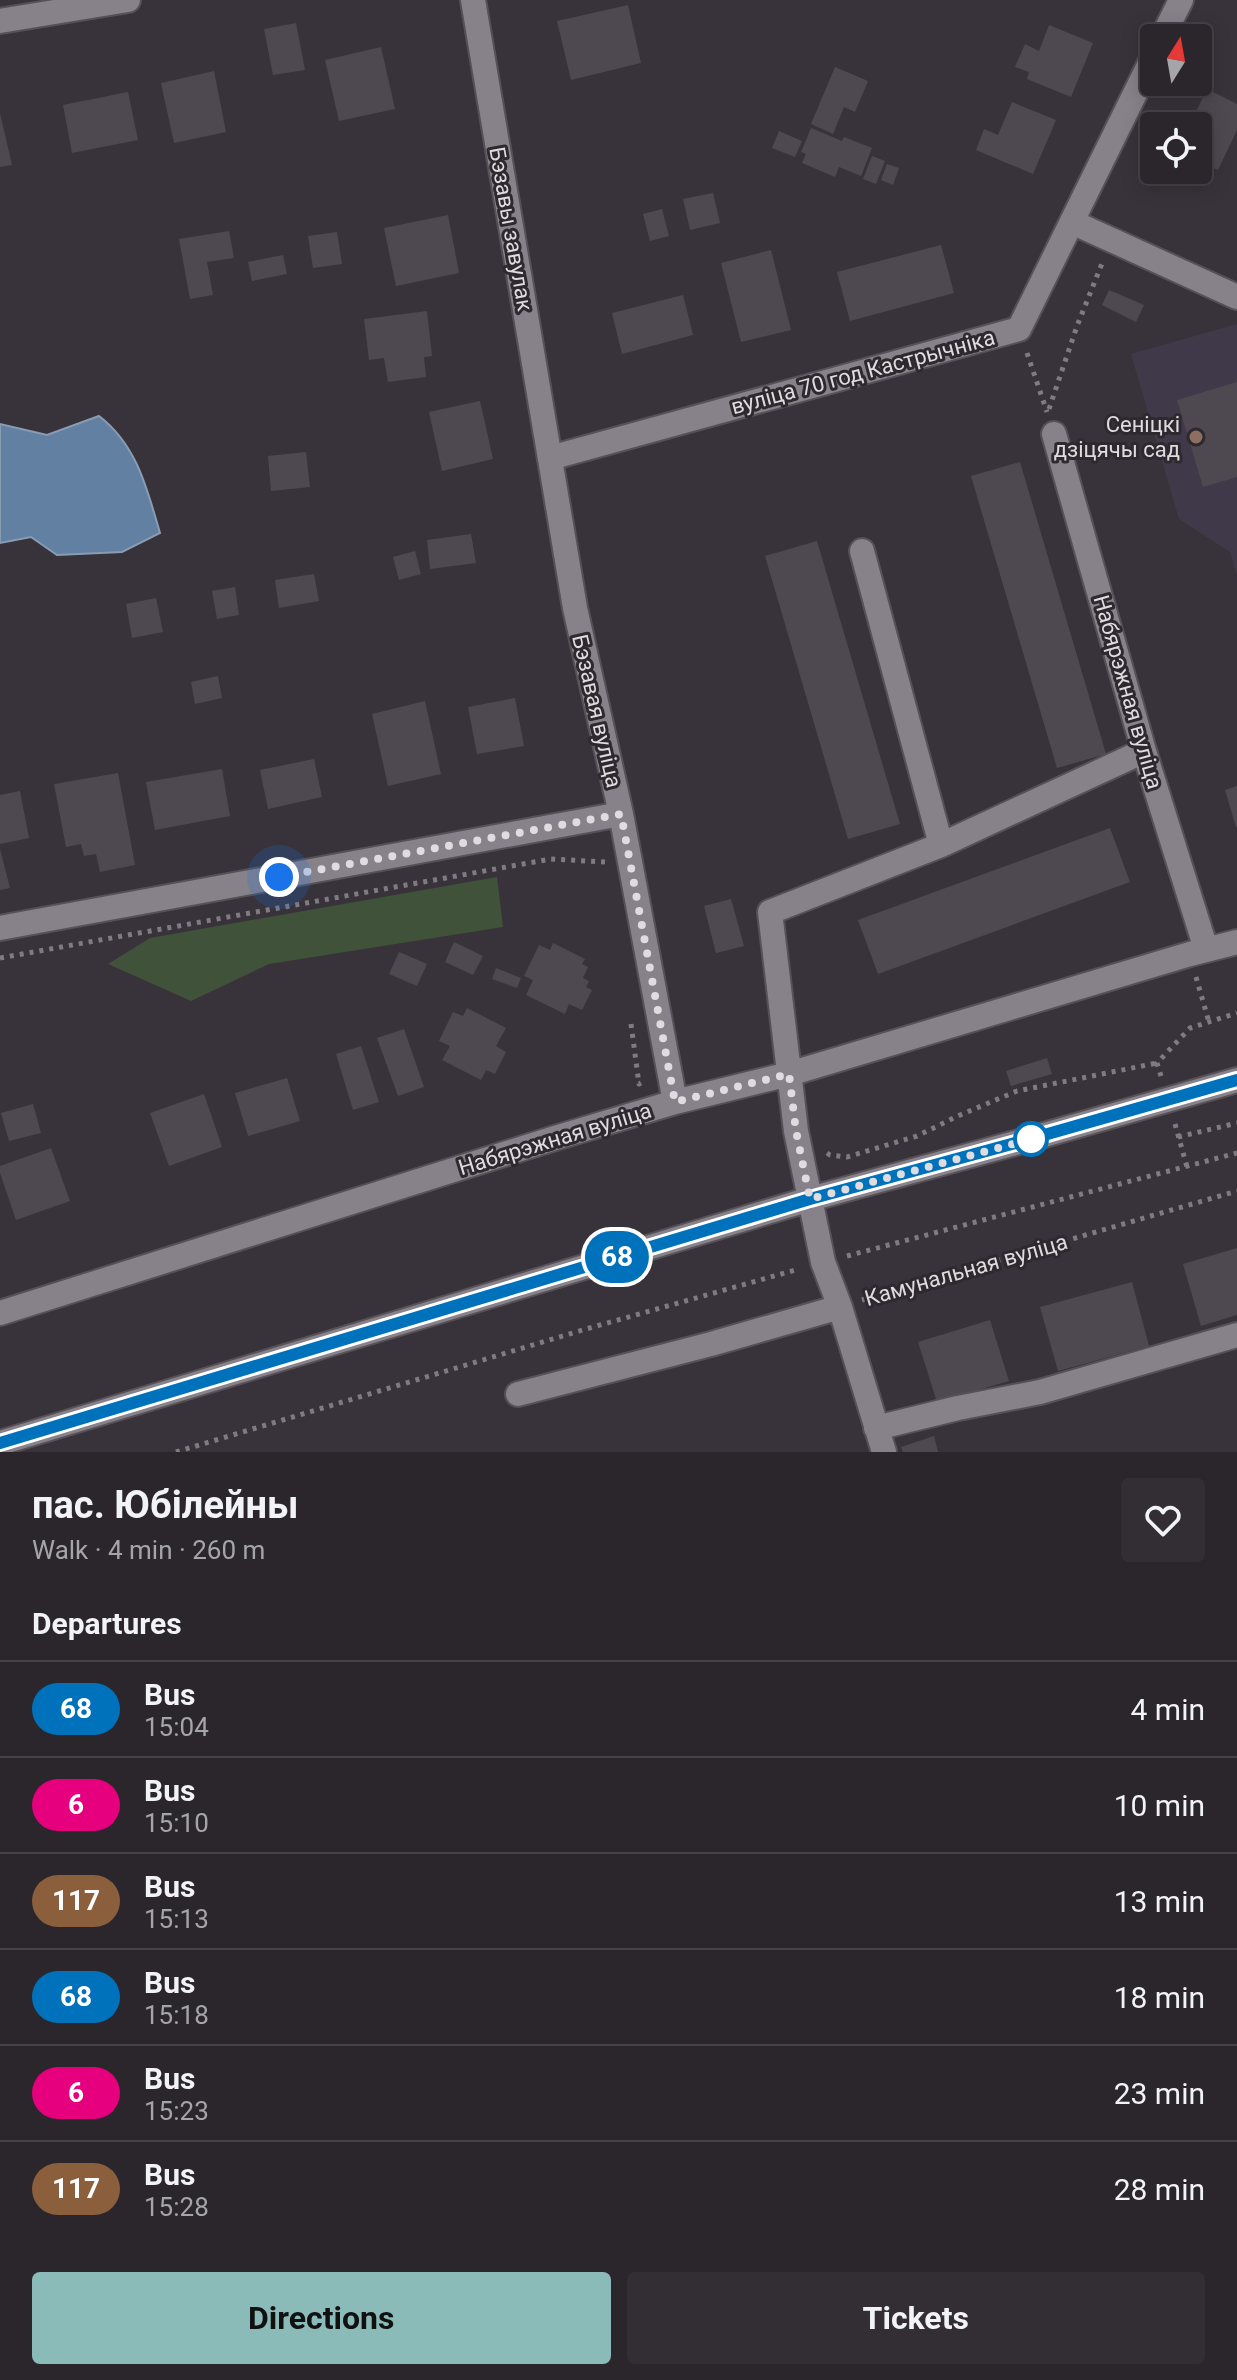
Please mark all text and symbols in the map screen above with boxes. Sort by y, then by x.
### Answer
north arrow [1140,24,1212,96]
map controls [1140,24,1212,184]
button: locate [1140,112,1212,184]
street label: Бэзавы завулак [484,145,538,313]
street label: вуліца 70 год Кастрычніка [728,325,998,419]
place label: Сеніцкі дзіцячы сад [1054,412,1180,462]
marker: Сеніцкі дзіцячы сад [1187,428,1205,446]
street label: Набярэжная вуліца [1088,592,1168,792]
street label: Бэзавая вуліца [567,632,627,790]
your location [259,857,299,897]
street label: Набярэжная вуліца [455,1098,655,1180]
unlabelled marker [1014,1122,1048,1156]
street label: Камунальная вуліца [862,1229,1070,1311]
line badge: 68 [581,1231,653,1283]
text: 68 [601,1240,633,1273]
button: heart [1121,1478,1205,1562]
text: пас. Юбілейны [32,1483,298,1527]
text: Walk · 4 min · 260 m [32,1535,265,1565]
text: Departures [32,1606,182,1641]
text: Bus [144,1677,195,1712]
text: 68 [60,1692,92,1725]
text: 4 min [1131,1692,1205,1727]
text: 15:04 [144,1712,209,1742]
text: Bus [144,1773,195,1808]
text: 6 [68,1788,84,1821]
text: 10 min [1114,1788,1205,1823]
text: 15:10 [144,1808,209,1838]
text: Bus [144,1869,195,1904]
text: 117 [52,1884,100,1917]
text: 13 min [1114,1884,1205,1919]
text: 15:13 [144,1904,209,1934]
text: Bus [144,1965,195,2000]
text: 68 [60,1980,92,2013]
text: 18 min [1114,1980,1205,2015]
text: 15:18 [144,2000,209,2030]
text: Bus [144,2061,195,2096]
text: 6 [68,2076,84,2109]
text: 23 min [1114,2076,1205,2111]
text: 15:23 [144,2096,209,2126]
text: Bus [144,2157,195,2192]
text: 117 [52,2172,100,2205]
text: 28 min [1114,2172,1205,2207]
text: 15:28 [144,2192,209,2222]
button: Directions [32,2272,611,2364]
button: Tickets [627,2272,1205,2364]

